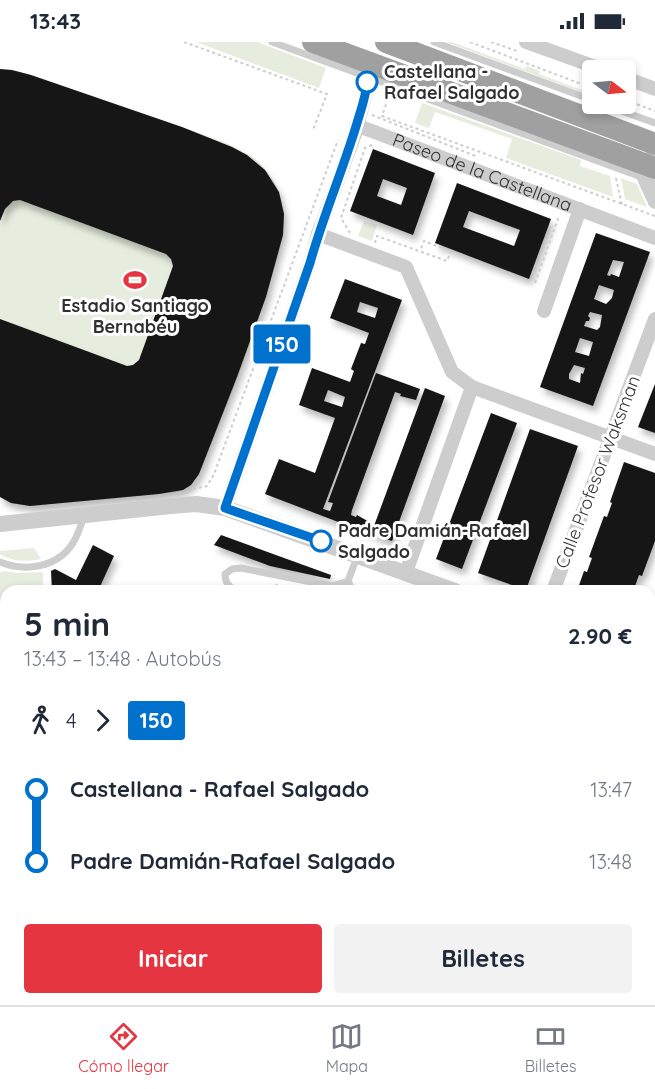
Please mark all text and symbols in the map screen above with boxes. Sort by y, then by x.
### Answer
text: 13:43 [30,7,81,35]
place label: Castellana - Rafael Salgado [384,60,519,104]
north arrow [582,60,636,114]
map controls [582,60,636,114]
marker: Castellana - Rafael Salgado [356,71,378,93]
street label: Paseo de la Castellana [390,128,575,217]
sports icon: Estadio Santiago Bernabéu [122,267,148,293]
place label: Estadio Santiago Bernabéu [61,294,209,338]
line badge: 150 [248,324,316,364]
text: 150 [265,331,299,357]
street label: Calle Profesor Waksman [550,372,645,572]
place label: Padre Damián-Rafael Salgado [338,519,527,563]
marker: Padre Damián-Rafael Salgado [310,530,332,552]
text: 5 min [24,603,110,644]
text: 2.90 € [568,622,632,650]
text: 13:43 – 13:48 · Autobús [24,646,221,671]
icon: walk [24,704,57,737]
icon: forward [86,704,119,737]
text: 150 [140,707,173,733]
text: 4 [66,708,77,733]
text: Castellana - Rafael Salgado [70,775,369,803]
text: 13:47 [590,777,632,802]
text: Padre Damián-Rafael Salgado [70,847,395,875]
text: 13:48 [589,849,632,874]
button: Iniciar [24,924,322,993]
button: Billetes [334,924,632,993]
tab: Cómo llegar [78,1020,169,1076]
tab: Mapa [326,1020,368,1076]
tab: Billetes [525,1020,577,1076]

